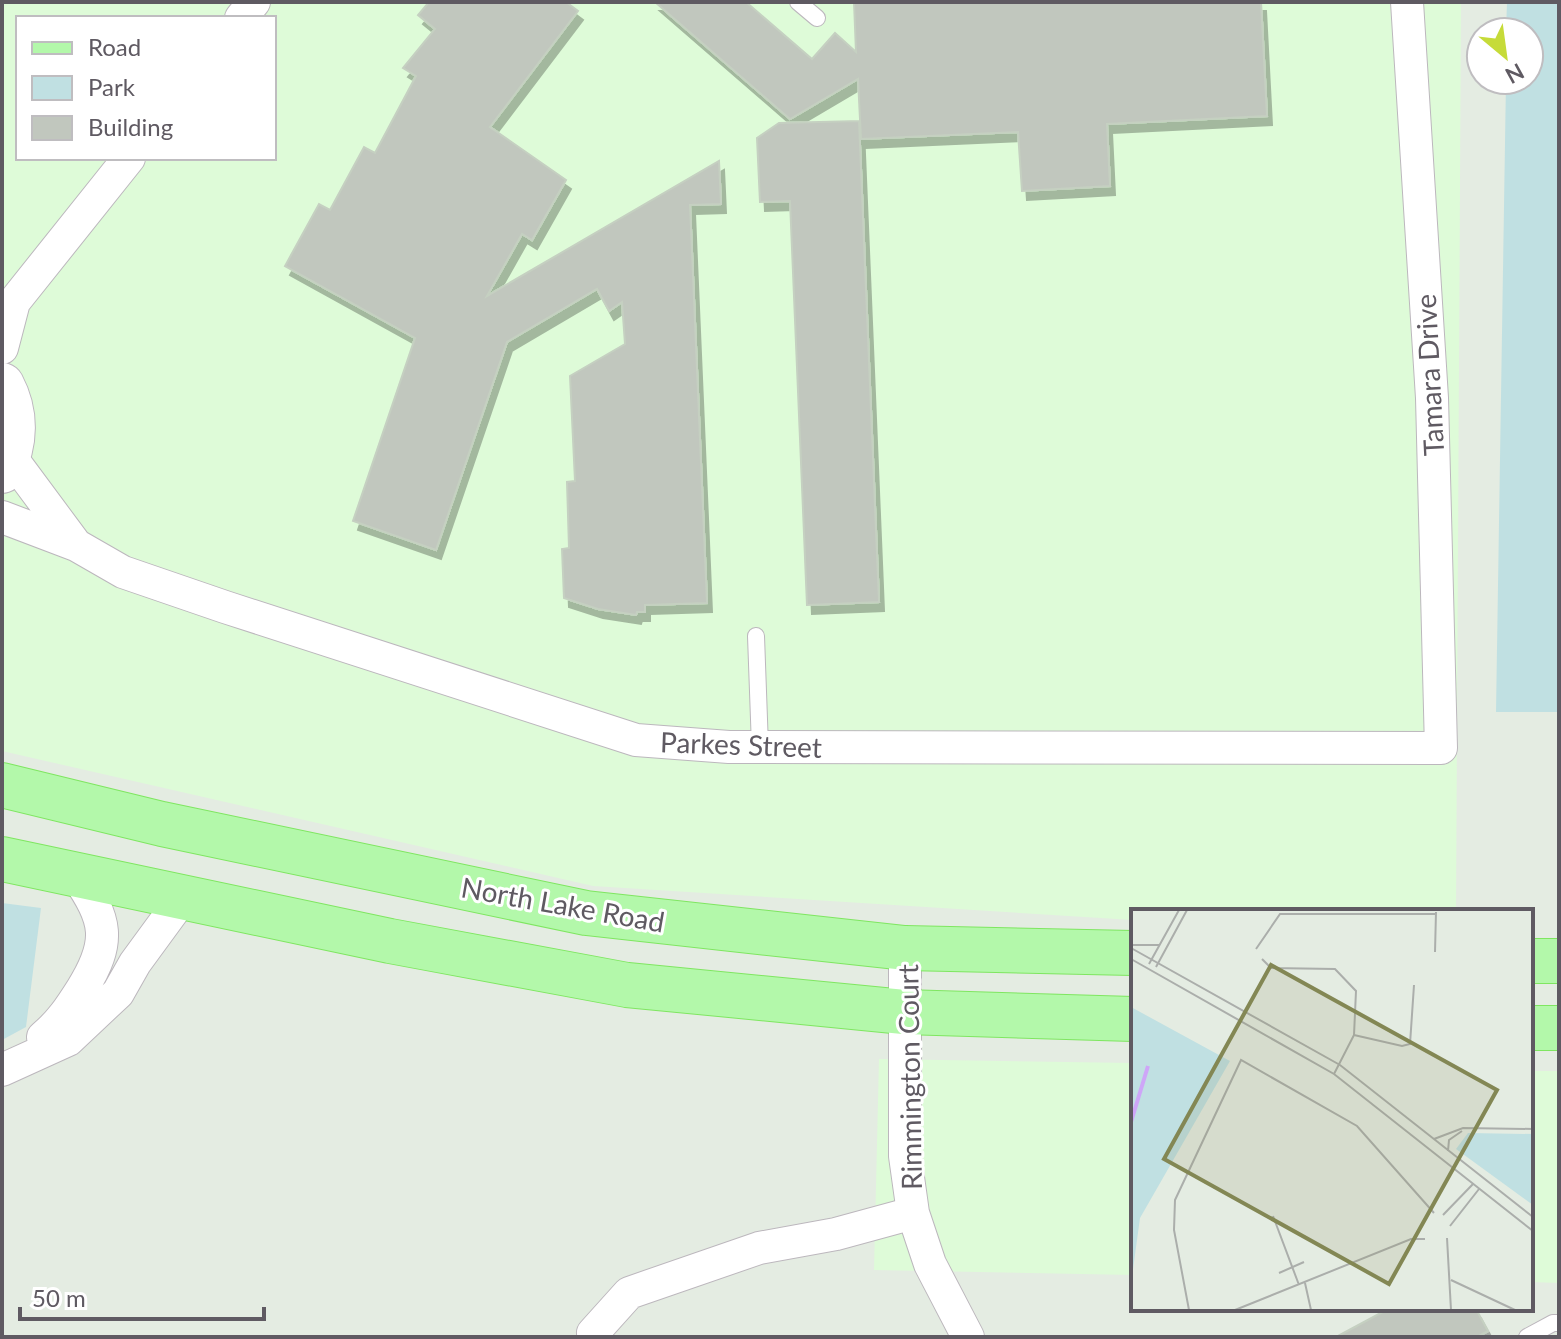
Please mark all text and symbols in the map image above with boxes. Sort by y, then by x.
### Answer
legend [16,16,276,160]
north arrow [1465,16,1545,96]
text: Road [88,32,141,61]
text: N [1501,58,1529,90]
text: Park [88,72,136,101]
text: Building [88,112,173,141]
street label: Tamara Drive [1408,293,1450,457]
street label: Parkes Street [660,724,822,764]
street label: North Lake Road [459,869,667,939]
inset map [1131,909,1533,1311]
street label: Rimmington Court [890,964,928,1190]
scale bar [20,1271,264,1321]
text: 50 m [32,1283,86,1312]

